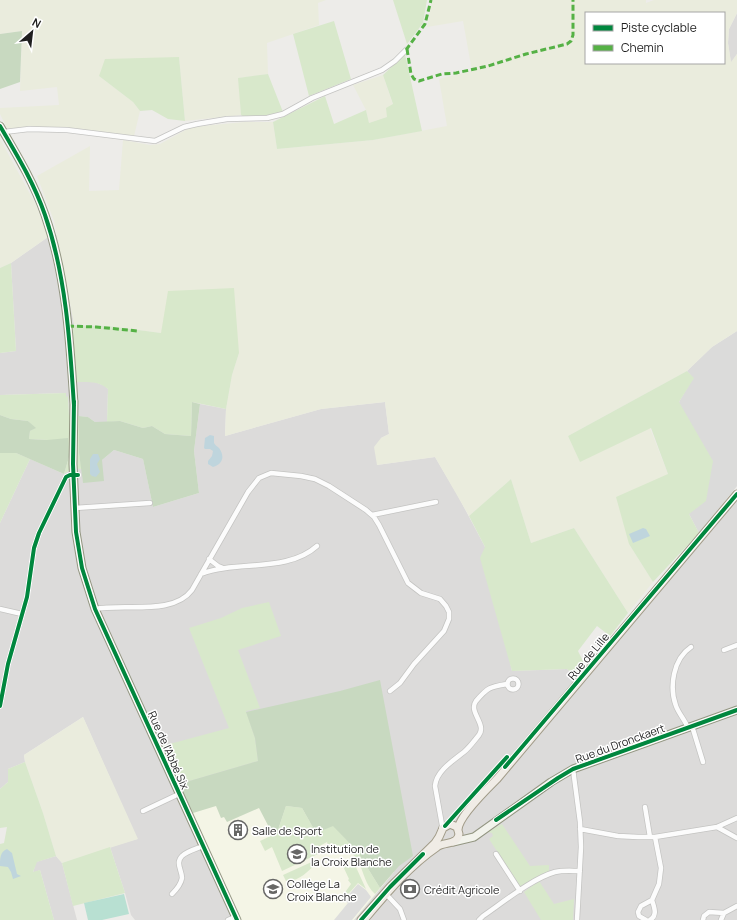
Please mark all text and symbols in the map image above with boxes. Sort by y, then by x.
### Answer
north arrow [12,12,52,52]
legend [585,12,725,64]
text: N [30,14,44,31]
text: Piste cyclable [621,19,697,36]
text: Chemin [621,39,664,56]
street label: Rue de Lille [564,629,612,683]
street label: Rue de l'Abbé Six [145,708,193,792]
street label: Rue du Dronckaert [573,720,667,766]
building icon: Salle de Sport [227,819,249,841]
place label: Salle de Sport [252,823,322,838]
place label: Institution de la Croix Blanche [311,841,392,869]
school or university icon: Institution de la Croix Blanche [286,843,308,865]
place label: Collège La Croix Blanche [287,876,357,904]
school or university icon: Collège La Croix Blanche [262,878,284,900]
bank icon: Crédit Agricole [399,878,421,900]
place label: Crédit Agricole [424,882,500,897]

